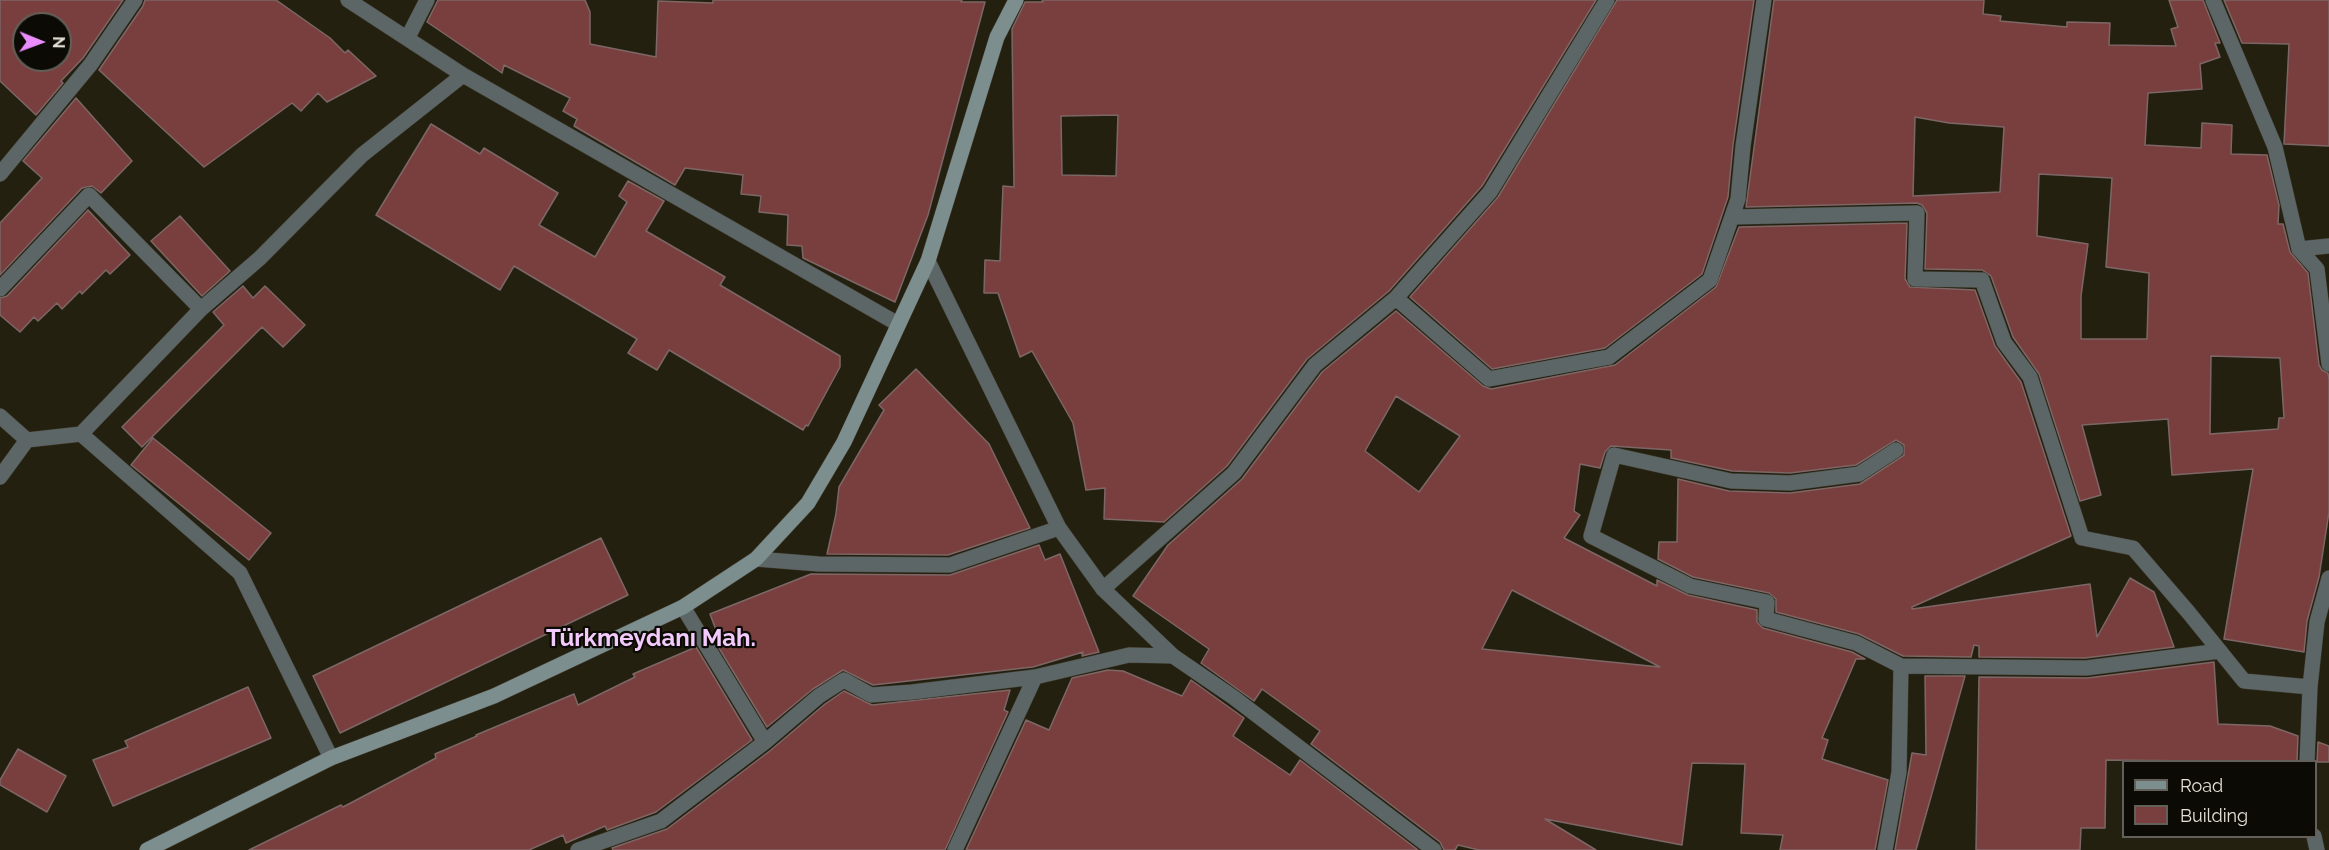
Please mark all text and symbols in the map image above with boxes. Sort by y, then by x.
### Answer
north arrow [12,12,72,72]
text: N [49,36,68,49]
district label: Türkmeydanı Mah. [546,625,756,653]
legend [2122,760,2317,838]
text: Road [2180,775,2223,796]
text: Building [2180,805,2248,826]

